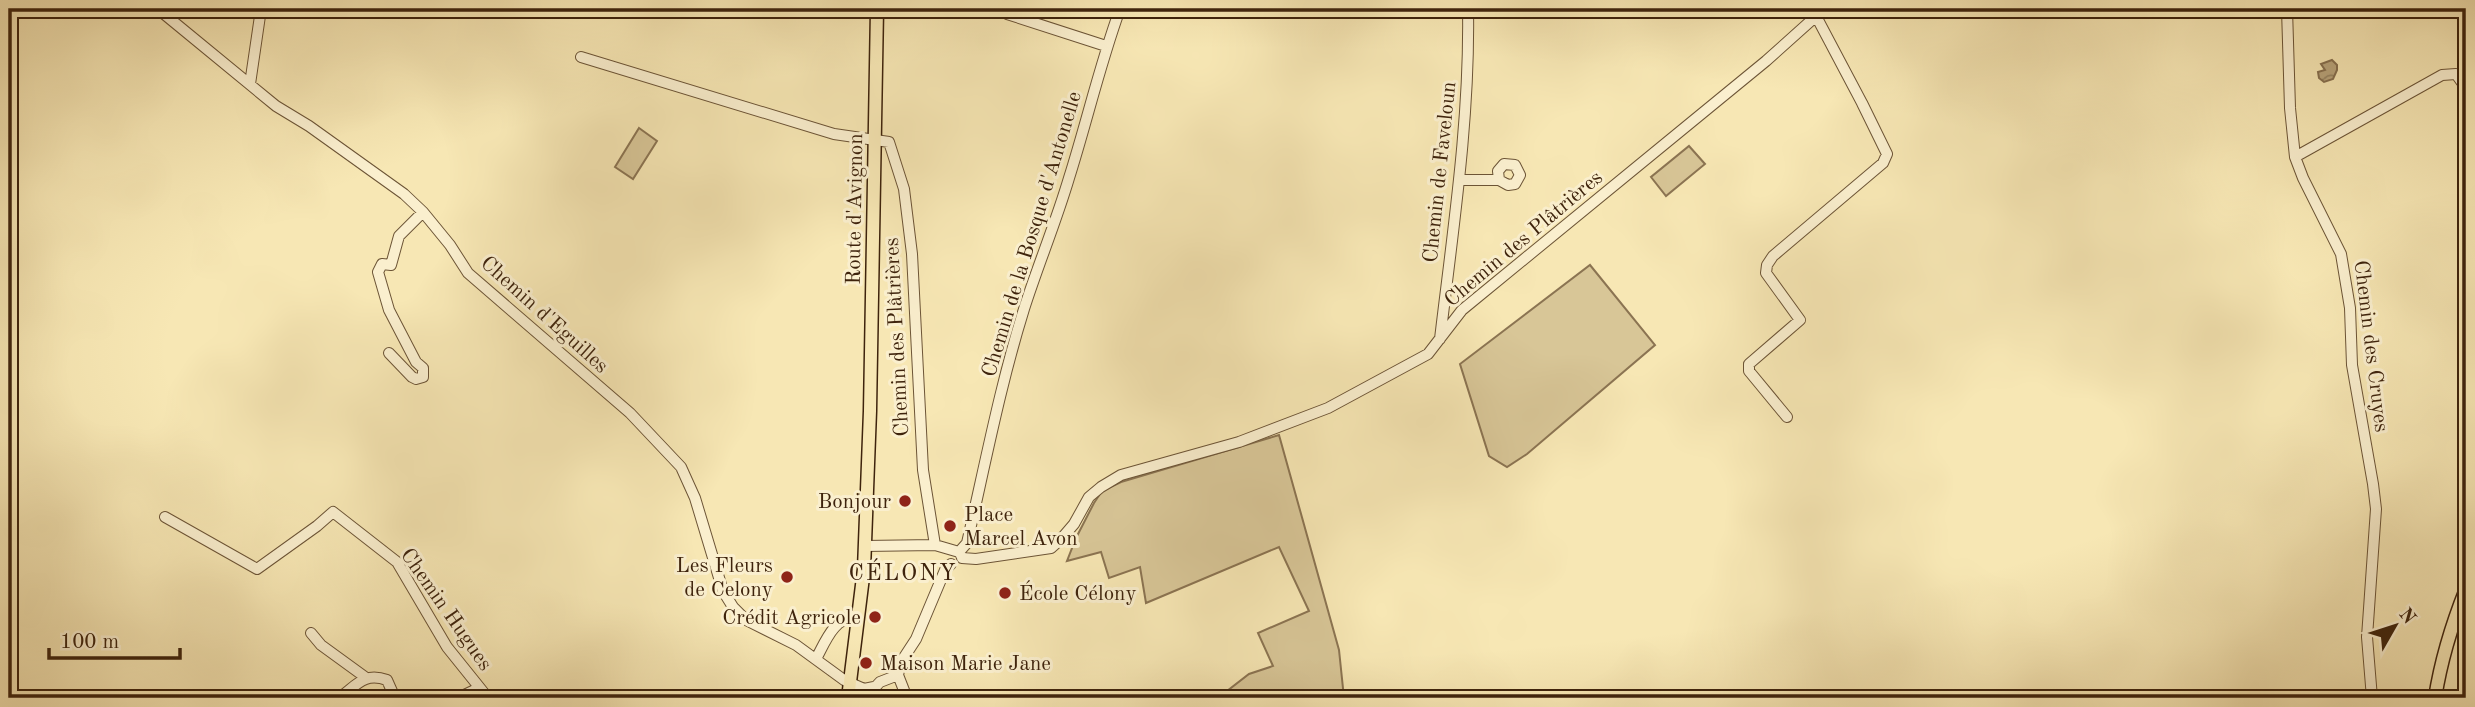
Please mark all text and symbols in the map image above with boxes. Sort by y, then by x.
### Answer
street label: Chemin de Faveloun [1421,80,1460,264]
street label: Chemin de la Bosque d'Antonelle [979,89,1086,380]
street label: Route d'Avignon [844,133,867,285]
street label: Chemin des Plâtrières [1441,167,1607,311]
street label: Chemin des Plâtrières [882,237,913,437]
street label: Chemin d'Eguilles [476,253,612,378]
street label: Chemin des Cruyes [2350,259,2391,433]
place label: Bonjour [818,492,891,513]
marker: Bonjour [897,493,913,509]
place label: Place Marcel Avon [964,505,1078,550]
marker: Place Marcel Avon [942,518,958,534]
street label: Chemin Hugues [396,545,496,675]
place label: Les Fleurs de Celony [676,556,773,601]
district label: CÉLONY [848,558,958,585]
marker: Les Fleurs de Celony [779,569,795,585]
place label: École Célony [1019,580,1137,605]
marker: École Célony [997,585,1013,601]
north arrow [2360,592,2430,662]
text: N [2394,605,2419,629]
place label: Crédit Agricole [722,608,861,629]
marker: Crédit Agricole [867,609,883,625]
scale bar [49,616,180,660]
text: 100 m [60,632,119,653]
place label: Maison Marie Jane [880,654,1051,675]
marker: Maison Marie Jane [858,655,874,671]

